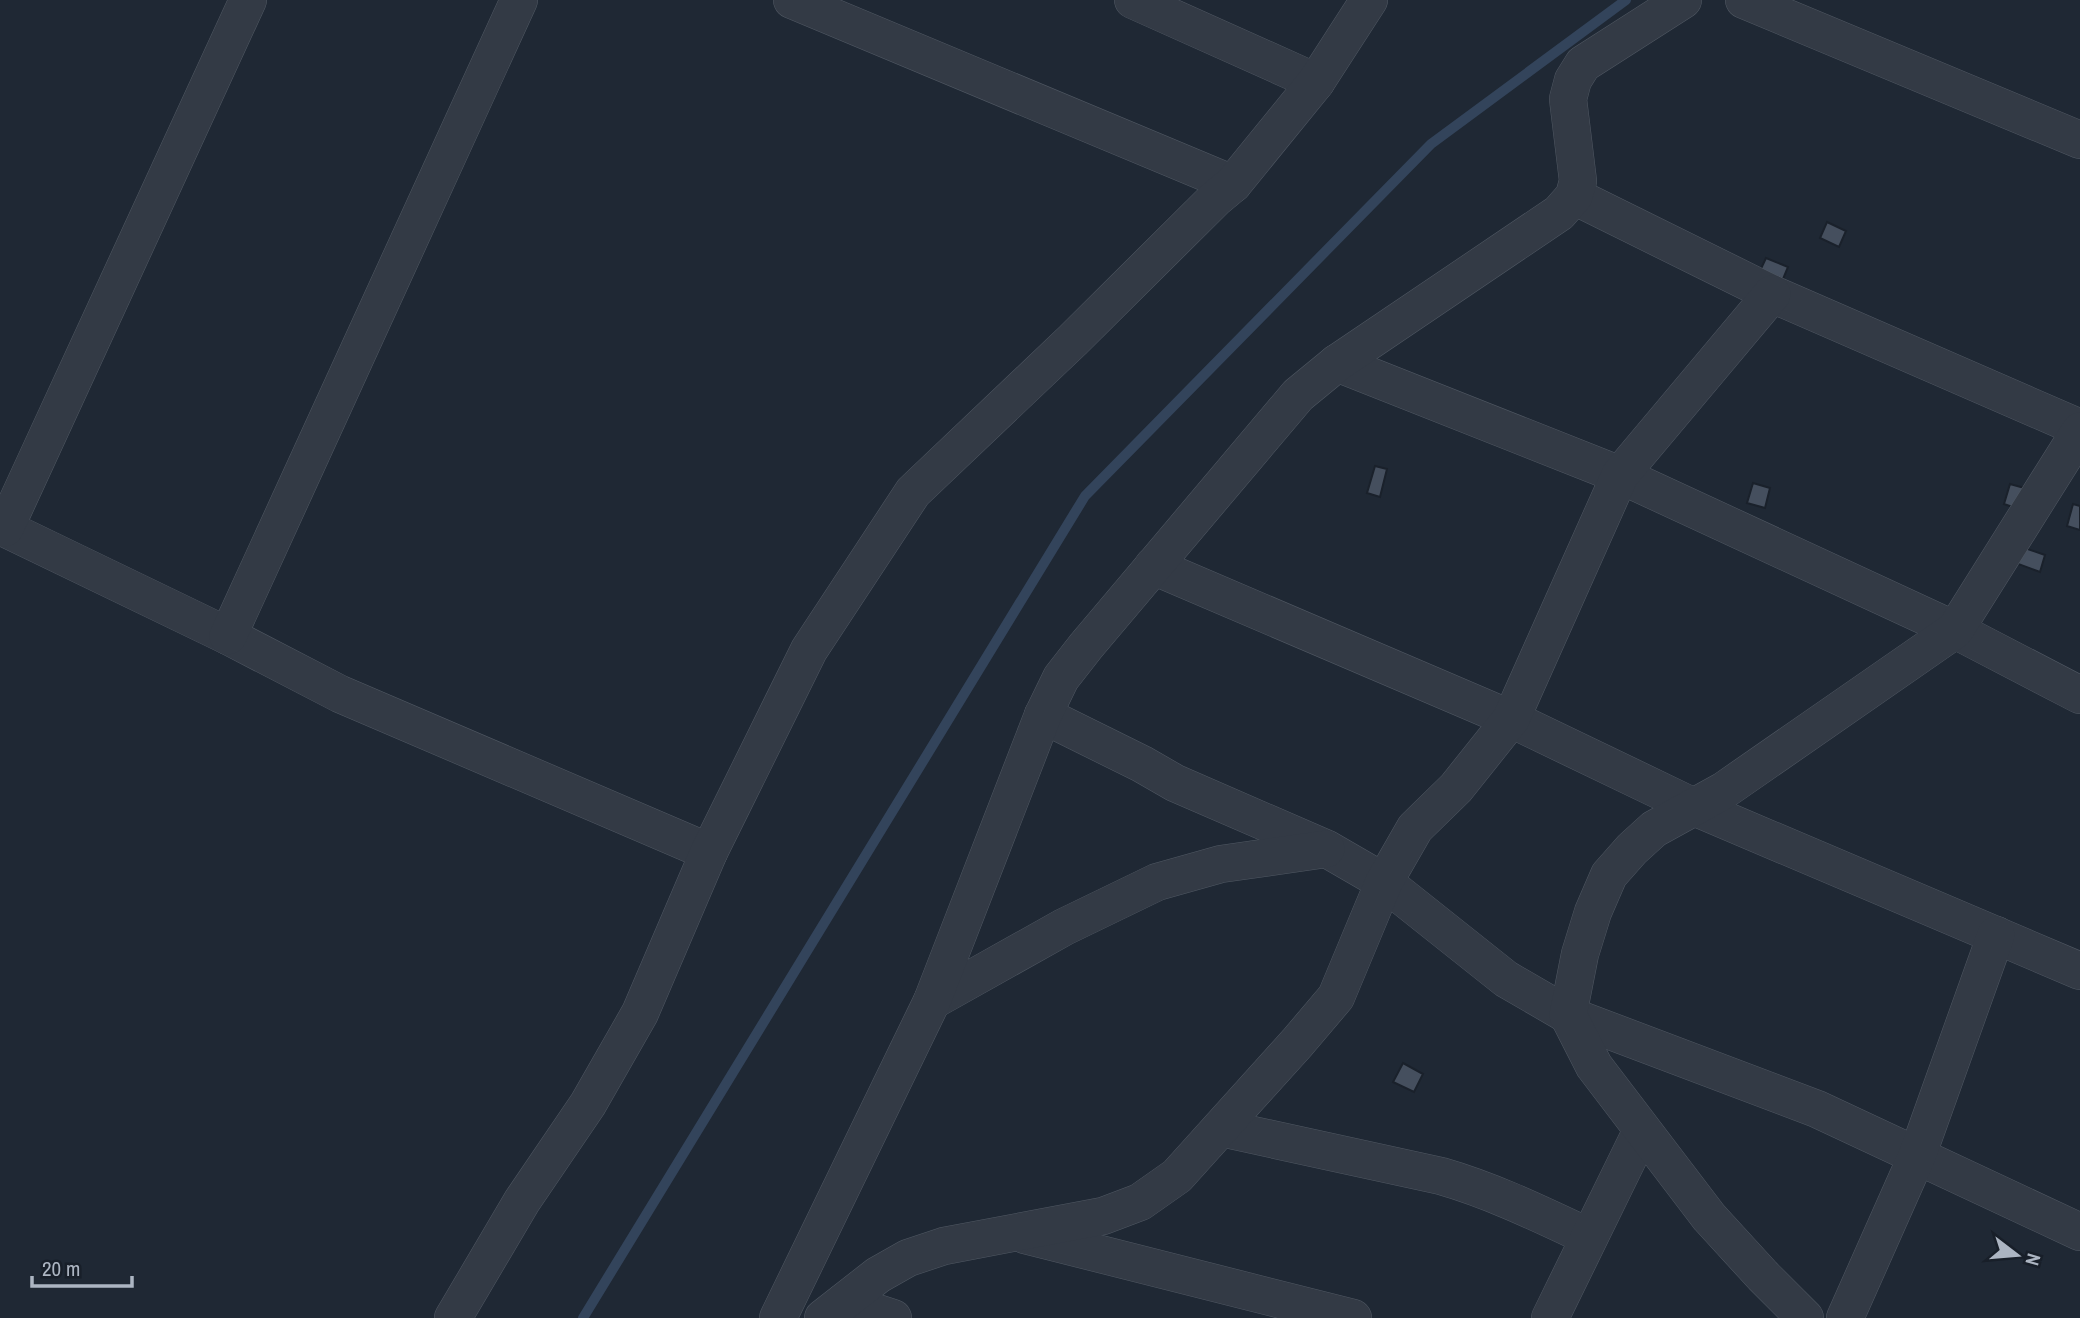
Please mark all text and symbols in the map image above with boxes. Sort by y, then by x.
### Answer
north arrow [1982,1220,2052,1290]
scale bar [32,1244,131,1288]
text: N [2019,1251,2047,1269]
text: 20 m [42,1254,80,1283]

